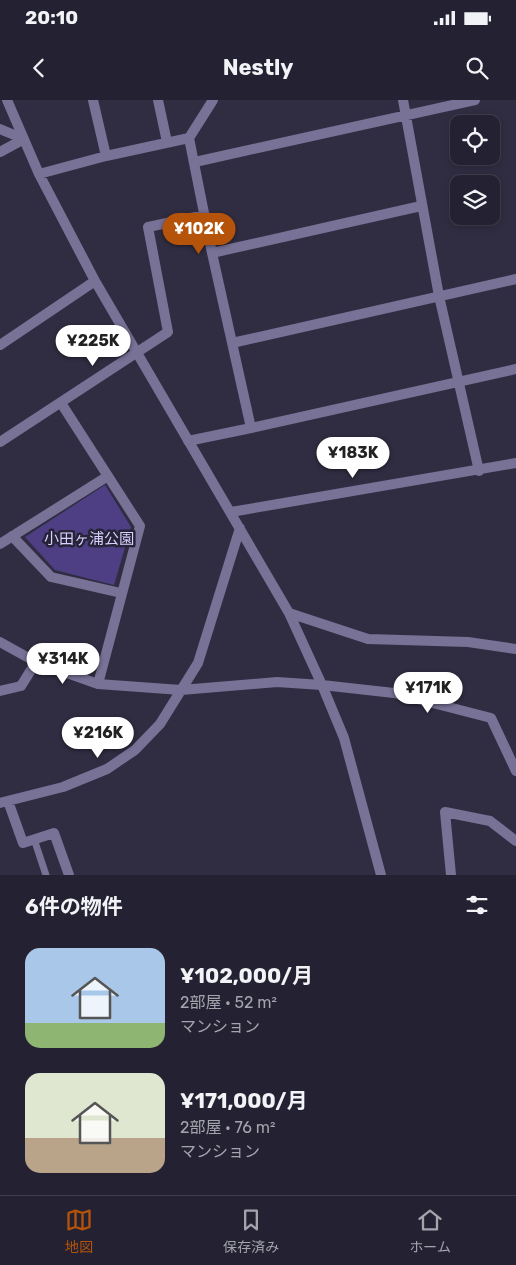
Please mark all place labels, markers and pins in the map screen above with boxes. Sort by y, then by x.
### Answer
pin: ¥102K [164,212,234,255]
pin: ¥225K [58,324,128,367]
pin: ¥183K [318,436,388,479]
pin: ¥314K [28,642,98,685]
pin: ¥171K [393,672,463,714]
pin: ¥216K [63,716,133,759]

